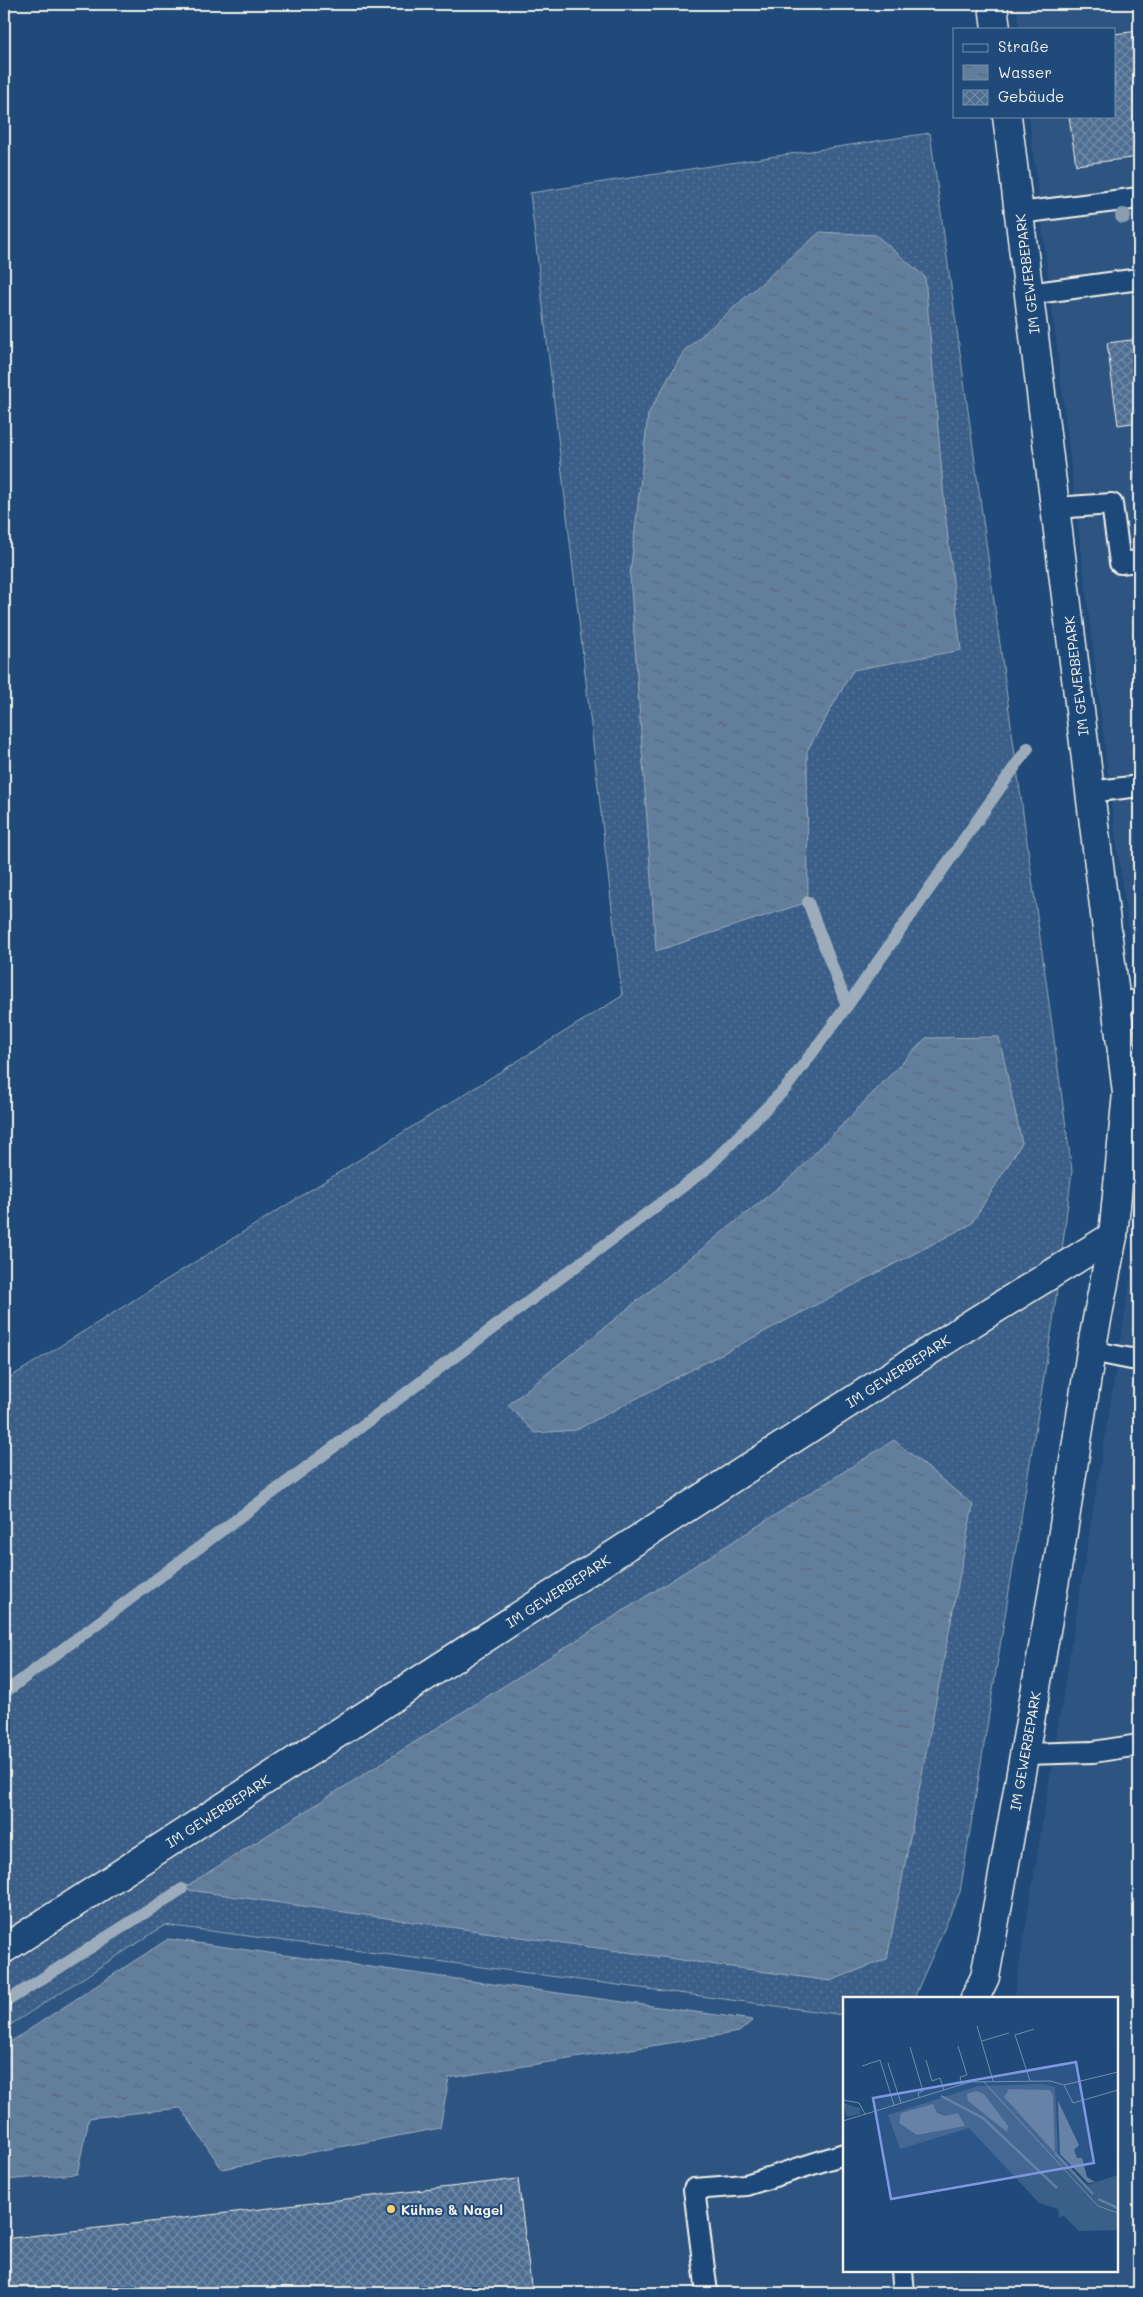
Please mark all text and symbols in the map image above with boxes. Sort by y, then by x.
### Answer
legend [953,28,1116,118]
text: Straße [998,36,1049,56]
text: Wasser [998,62,1052,82]
text: Gebäude [998,86,1064,106]
street label: IM GEWERBEPARK [1010,212,1044,335]
street label: IM GEWERBEPARK [1059,614,1093,737]
street label: IM GEWERBEPARK [842,1330,954,1412]
street label: IM GEWERBEPARK [502,1550,614,1632]
street label: IM GEWERBEPARK [1005,1689,1045,1812]
street label: IM GEWERBEPARK [162,1770,274,1852]
inset map [843,1997,1118,2272]
place label: Kühne & Nagel [401,2200,503,2219]
marker: Kühne & Nagel [385,2203,397,2215]

